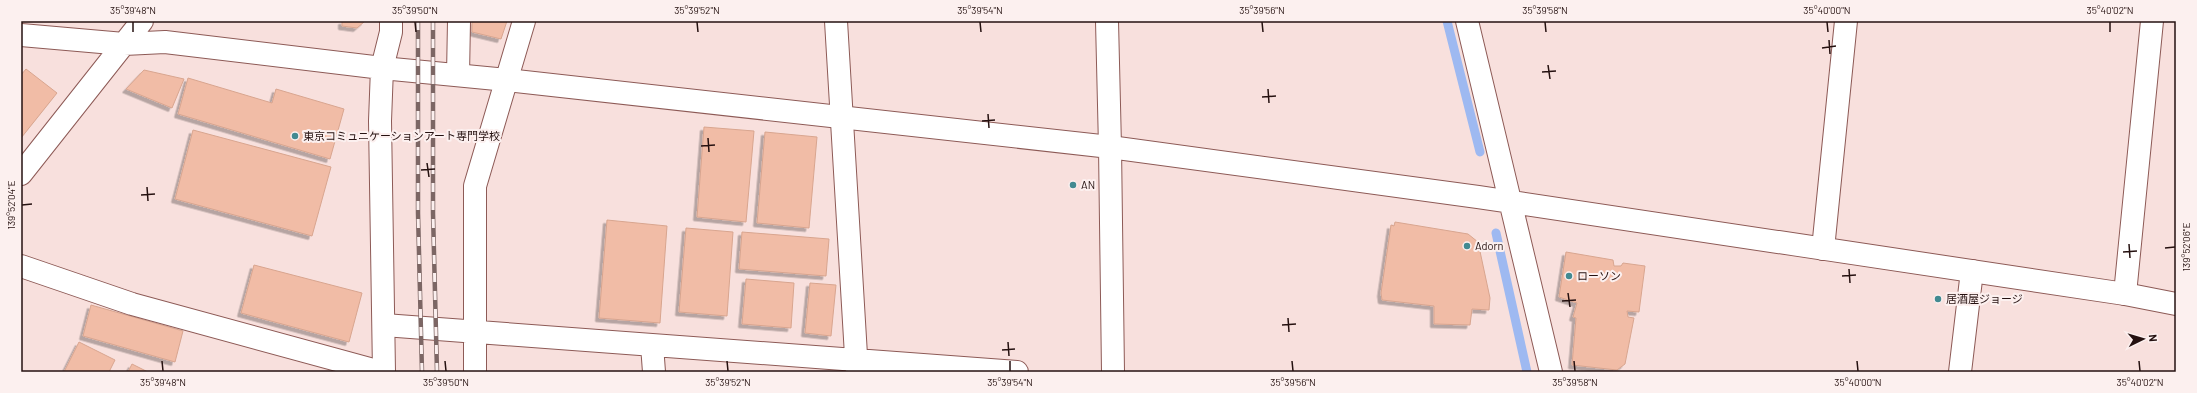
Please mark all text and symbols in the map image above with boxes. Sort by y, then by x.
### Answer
text: 35°39'48"N [110,4,156,16]
text: 35°39'50"N [392,4,438,16]
text: 35°39'52"N [674,4,720,16]
text: 35°39'54"N [957,4,1003,16]
text: 35°39'56"N [1239,4,1285,16]
text: 35°39'58"N [1522,4,1568,16]
text: 35°40'00"N [1803,4,1851,16]
text: 35°40'02"N [2087,4,2133,16]
place label: 東京コミュニケーションアート専門学校 [303,129,500,142]
marker: 東京コミュニケーションアート専門学校 [290,131,300,141]
place label: AN [1081,178,1095,191]
text: 139°52'04"E [5,180,17,230]
marker: AN [1068,180,1078,190]
text: 139°52'06"E [2180,223,2192,271]
place label: Adorn [1475,239,1504,252]
marker: Adorn [1462,241,1472,251]
place label: ローソン [1577,269,1621,282]
marker: ローソン [1564,271,1574,281]
place label: 居酒屋ジョージ [1946,292,2023,305]
marker: 居酒屋ジョージ [1933,294,1943,304]
north arrow [2123,319,2163,359]
text: N [2147,334,2160,342]
text: 35°39'48"N [140,376,186,388]
text: 35°39'50"N [423,376,469,388]
text: 35°39'52"N [705,376,751,388]
text: 35°39'54"N [987,376,1033,388]
text: 35°39'56"N [1270,376,1316,388]
text: 35°39'58"N [1552,376,1598,388]
text: 35°40'00"N [1834,376,1882,388]
text: 35°40'02"N [2117,376,2163,388]

